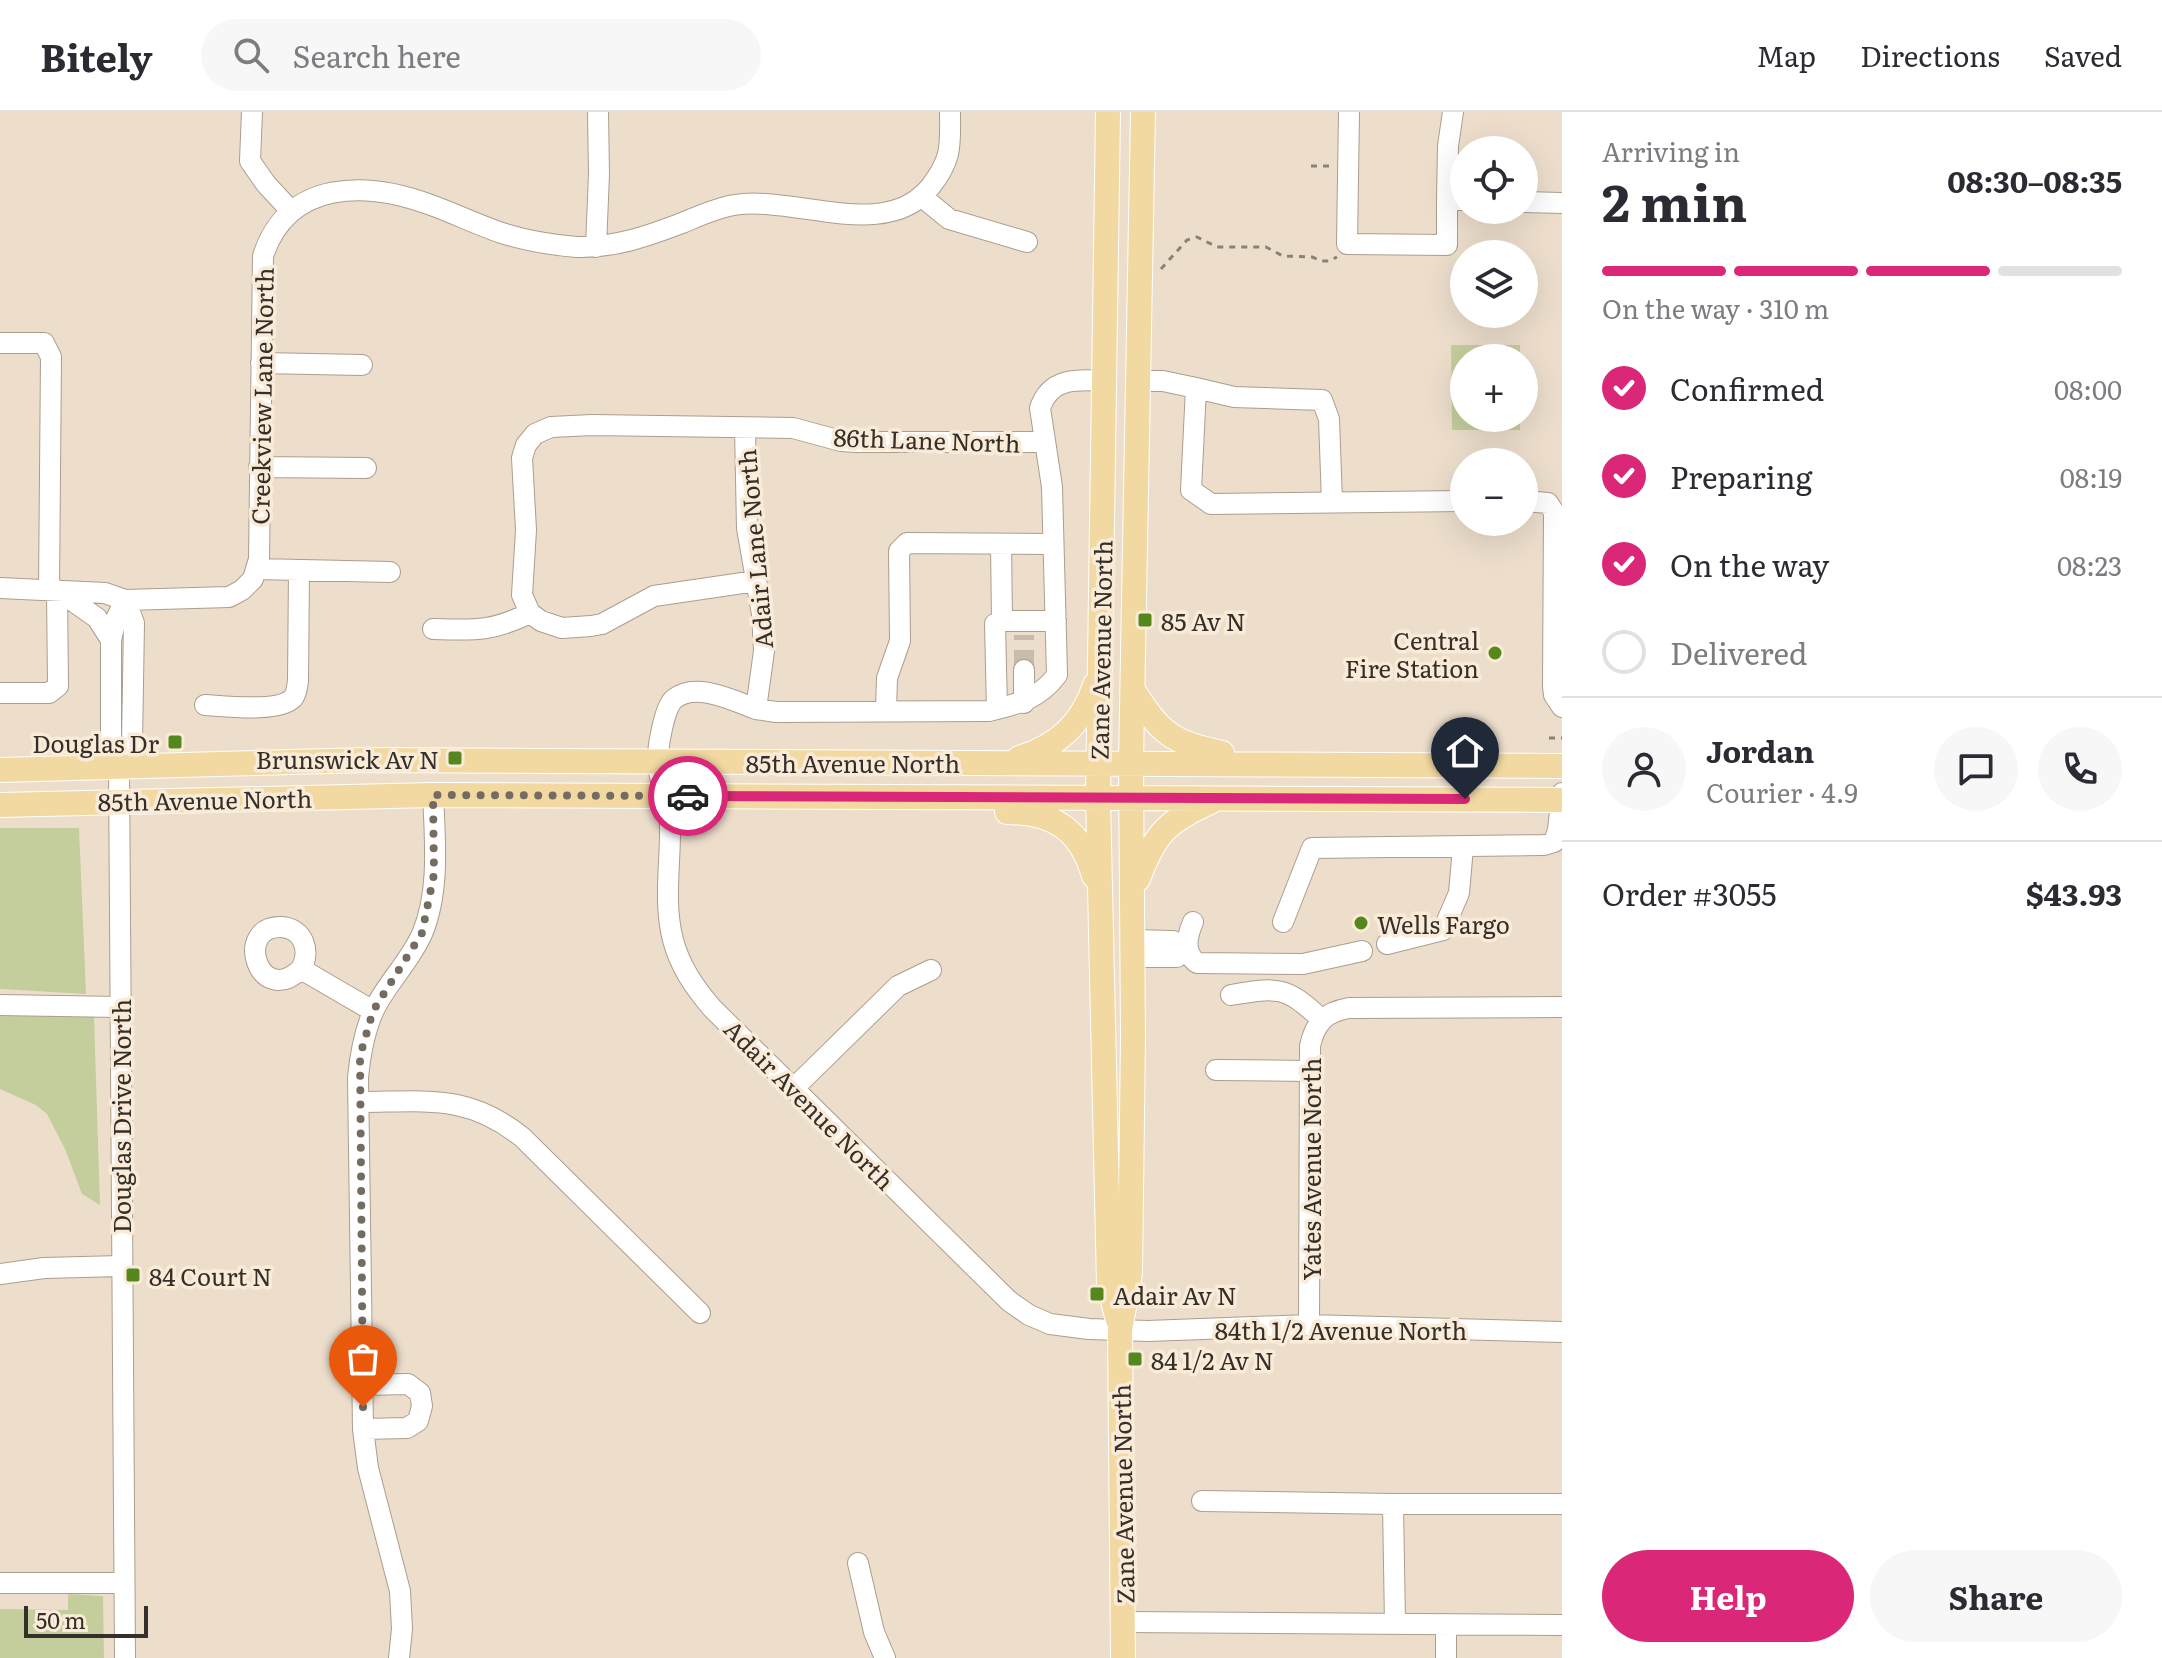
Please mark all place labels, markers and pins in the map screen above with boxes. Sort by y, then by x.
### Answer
place label: 85 Av N [1161,603,1246,638]
marker: 85 Av N [1136,611,1154,629]
place label: Central Fire Station [1345,622,1479,685]
marker: Central Fire Station [1486,644,1504,662]
pin [1431,717,1499,799]
place label: Douglas Dr [32,725,160,760]
marker: Douglas Dr [166,733,184,751]
place label: Brunswick Av N [256,741,439,776]
marker: Brunswick Av N [446,749,464,767]
place label: Wells Fargo [1377,906,1510,941]
marker: Wells Fargo [1352,914,1370,932]
place label: 84 Court N [149,1258,272,1293]
marker: 84 Court N [124,1266,142,1284]
place label: Adair Av N [1113,1277,1237,1312]
marker: Adair Av N [1088,1285,1106,1303]
pin [329,1325,397,1407]
place label: 84 1/2 Av N [1151,1342,1274,1377]
marker: 84 1/2 Av N [1126,1350,1144,1368]

